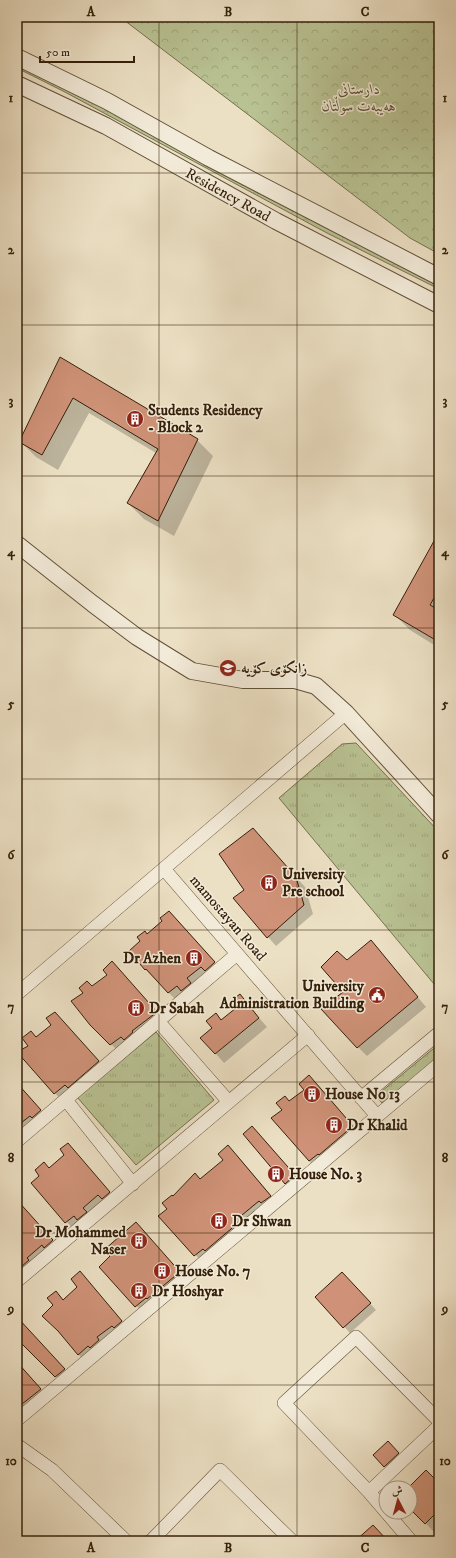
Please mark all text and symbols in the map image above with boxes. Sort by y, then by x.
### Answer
text: A [86,4,96,20]
text: B [224,4,232,20]
text: C [361,4,370,20]
scale bar [40,38,134,64]
text: 50 m [46,45,70,60]
park label: دارستانی هەیبەت سوڵتان [322,80,396,116]
text: 1 [9,90,14,106]
text: 1 [443,90,448,106]
street label: Residency Road [182,164,274,226]
text: 2 [8,242,15,258]
text: 2 [442,242,449,258]
text: 3 [9,393,14,409]
text: 3 [443,393,448,409]
place label: Students Residency - Block 2 [148,401,263,437]
building icon: Students Residency - Block 2 [125,409,145,429]
text: 4 [6,544,15,561]
text: 4 [440,544,449,561]
school or university icon: زانکۆی کۆیە [218,658,238,678]
place label: زانکۆی کۆیە [241,659,307,678]
text: 5 [7,696,15,712]
text: 5 [441,696,449,712]
text: 6 [8,847,16,863]
text: 6 [442,847,450,863]
place label: University Pre school [282,865,345,901]
street label: mamostayan Road [185,871,271,965]
building icon: University Pre school [259,873,279,893]
building icon: Dr Azhen [184,948,204,968]
place label: Dr Azhen [123,949,181,968]
place label: University Administration Building [219,977,365,1013]
public building icon: University Administration Building [367,985,387,1005]
building icon: Dr Sabah [126,998,146,1018]
text: 7 [8,999,15,1015]
place label: Dr Sabah [149,999,205,1018]
text: 7 [442,999,449,1015]
building icon: House No 13 [302,1084,322,1104]
place label: House No 13 [325,1085,400,1104]
building icon: Dr Khalid [324,1115,344,1135]
place label: Dr Khalid [347,1116,408,1135]
text: 8 [8,1150,15,1166]
text: 8 [442,1150,449,1166]
building icon: House No. 3 [266,1164,286,1184]
place label: House No. 3 [289,1165,362,1184]
building icon: Dr Shwan [209,1211,229,1231]
place label: Dr Shwan [232,1212,292,1231]
place label: Dr Mohammed Naser [35,1223,127,1259]
building icon: Dr Mohammed Naser [129,1231,149,1251]
building icon: House No. 7 [152,1261,172,1281]
place label: House No. 7 [175,1262,250,1281]
building icon: Dr Hoshyar [129,1281,149,1301]
place label: Dr Hoshyar [152,1282,224,1301]
text: 9 [7,1301,14,1317]
text: 9 [441,1301,448,1317]
text: 10 [5,1453,17,1469]
text: 10 [439,1453,451,1469]
north arrow [378,1480,418,1520]
text: ش [391,1484,403,1499]
text: A [86,1540,96,1556]
text: B [224,1540,232,1556]
text: C [361,1540,370,1556]

